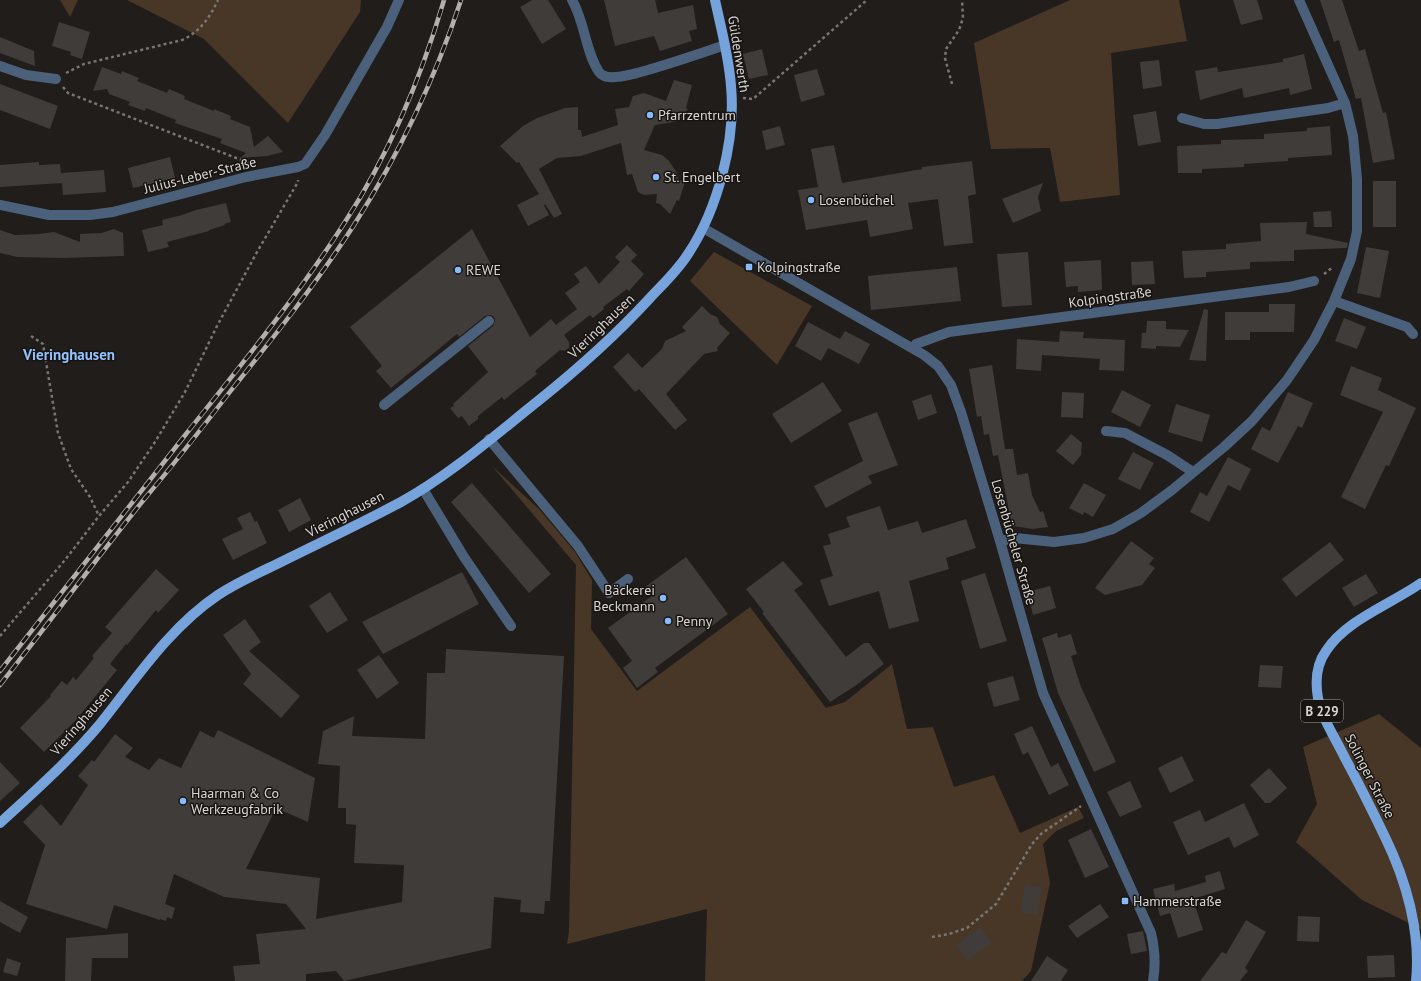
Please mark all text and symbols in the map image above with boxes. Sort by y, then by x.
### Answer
street label: Güldenwerth [724,14,754,94]
place label: Pfarrzentrum [658,106,736,124]
marker: Pfarrzentrum [645,110,655,120]
street label: Julius-Leber-Straße [141,152,258,198]
place label: St. Engelbert [664,168,741,186]
marker: St. Engelbert [651,172,661,182]
place label: Losenbüchel [819,191,894,209]
marker: Losenbüchel [806,195,816,205]
place label: Kolpingstraße [757,258,841,276]
place label: REWE [466,261,501,279]
marker: Kolpingstraße [744,262,754,272]
marker: REWE [453,265,463,275]
street label: Kolpingstraße [1067,282,1153,312]
street label: Vieringhausen [563,290,638,363]
district label: Vieringhausen [22,345,115,364]
street label: Losenbücheler Straße [987,477,1041,607]
street label: Vieringhausen [302,487,387,542]
place label: Bäckerei Beckmann [593,581,655,615]
marker: Bäckerei Beckmann [658,593,668,603]
place label: Penny [676,612,713,630]
marker: Penny [663,616,673,626]
street label: Vieringhausen [46,683,116,760]
road number: B 229 [1301,700,1343,722]
street label: Solinger Straße [1341,731,1399,821]
place label: Haarman & Co Werkzeugfabrik [191,784,283,818]
marker: Haarman & Co Werkzeugfabrik [178,796,188,806]
place label: Hammerstraße [1133,892,1222,910]
marker: Hammerstraße [1120,896,1130,906]

